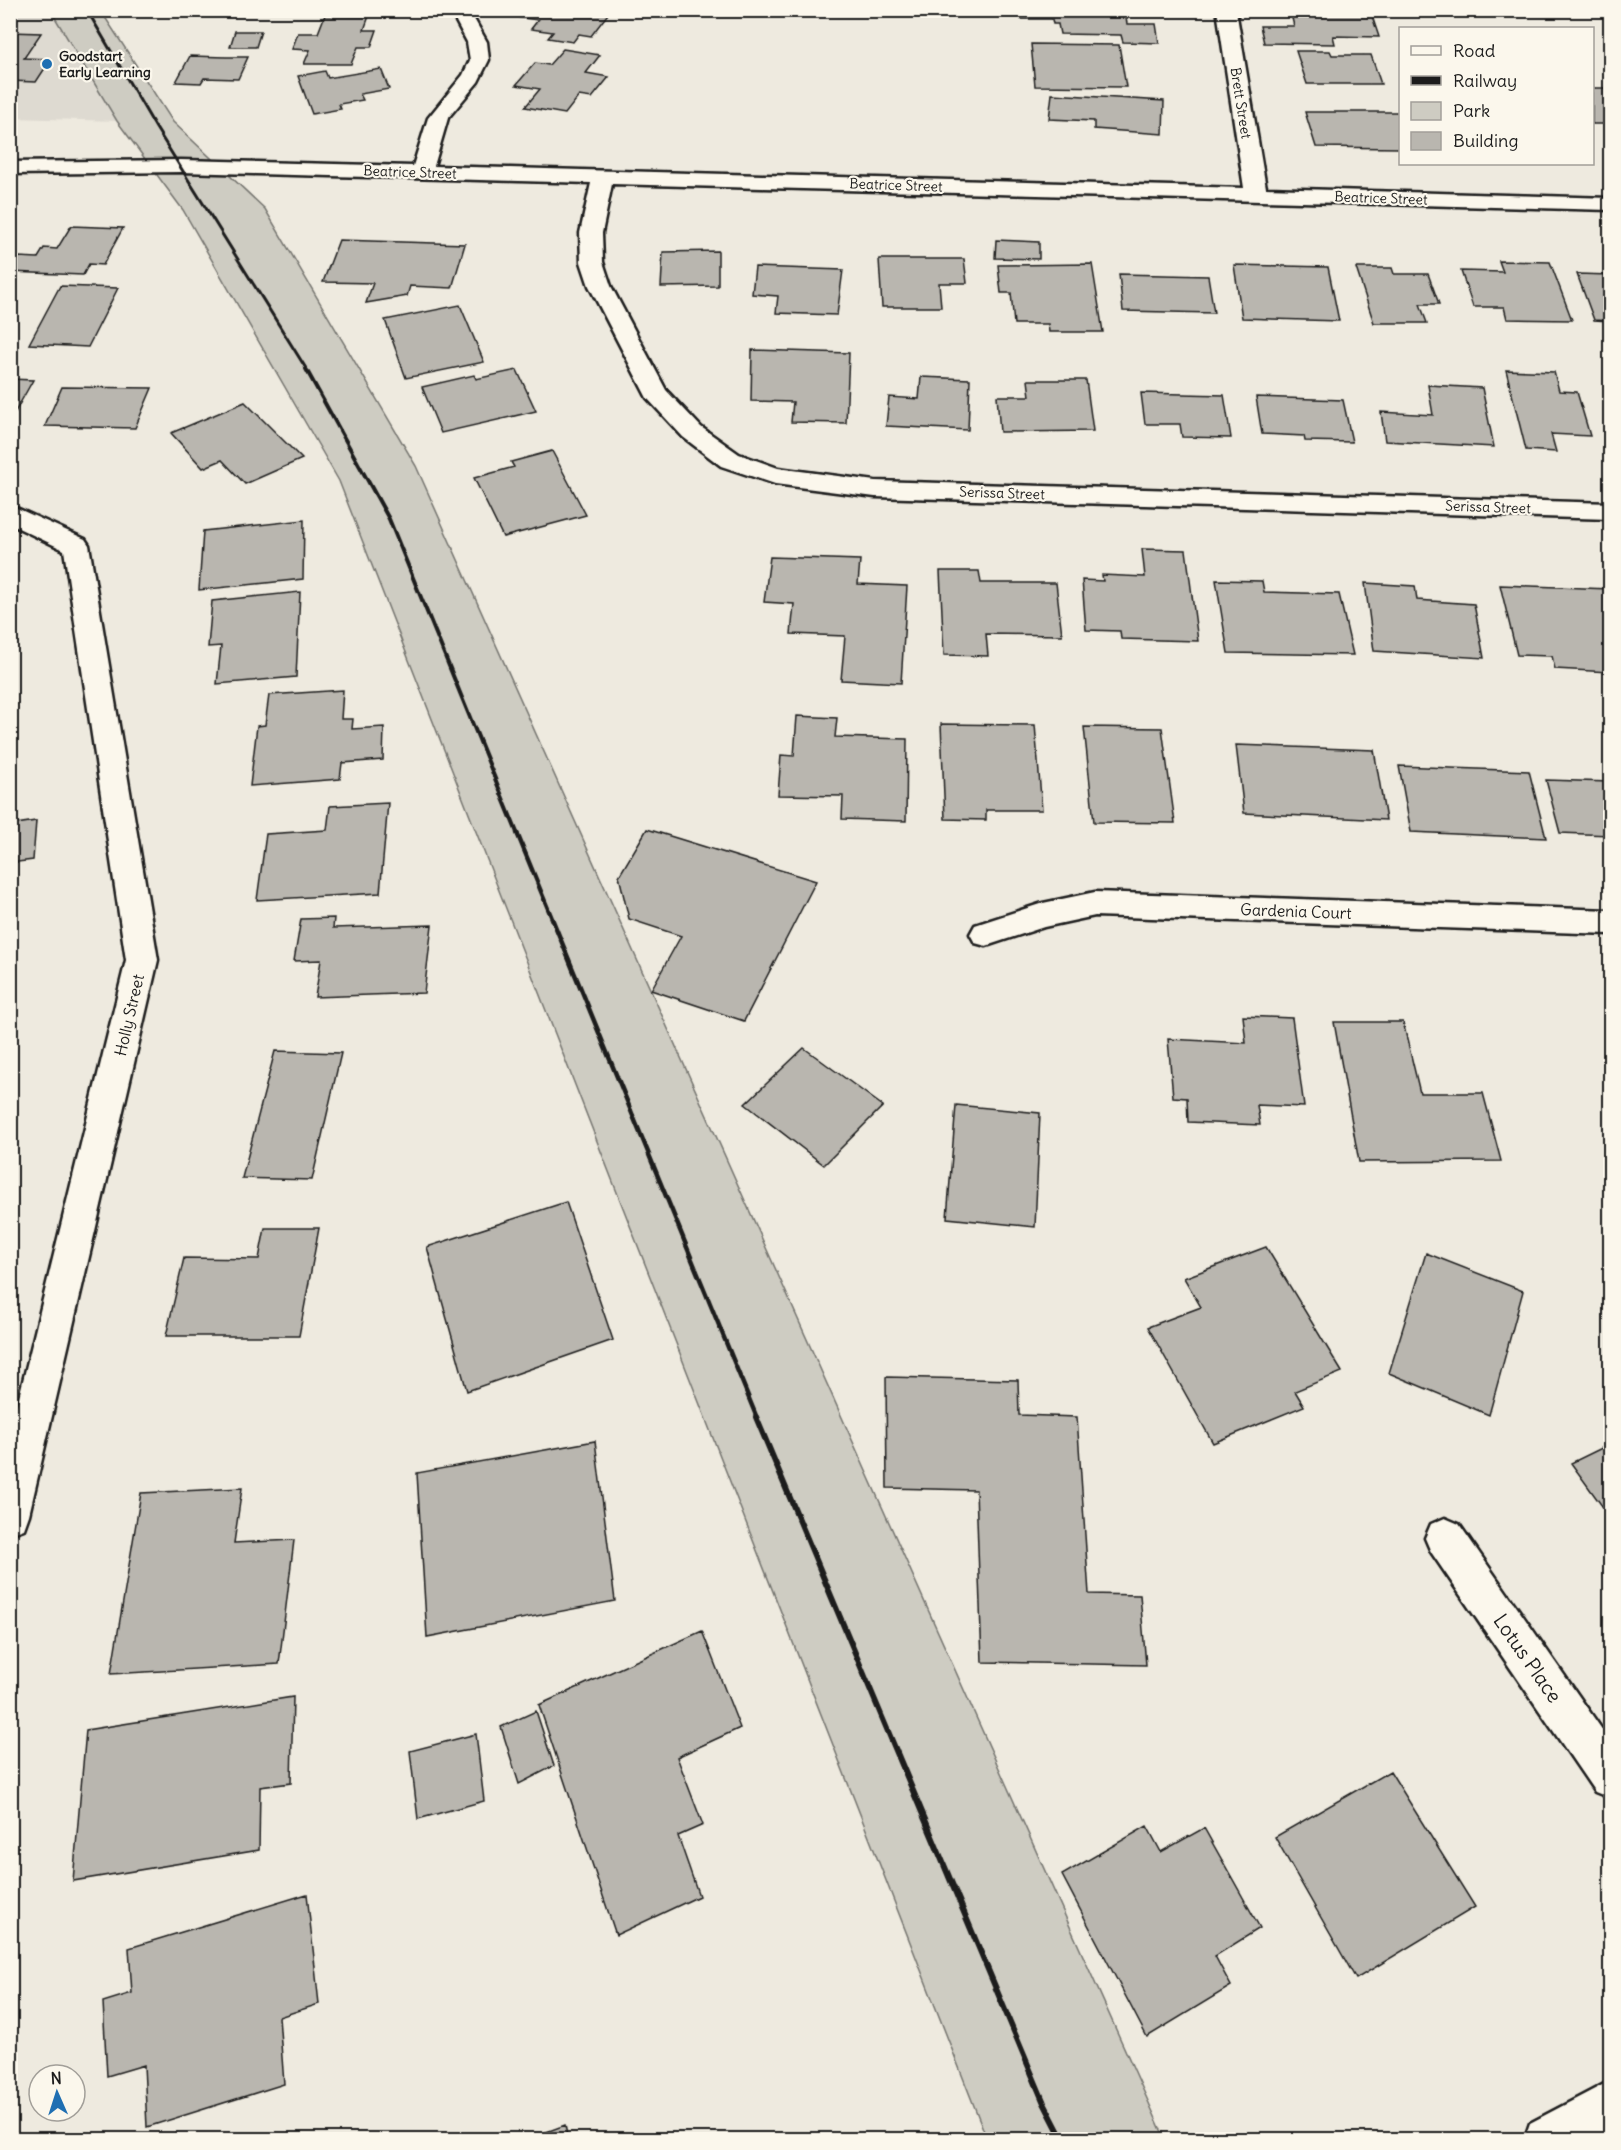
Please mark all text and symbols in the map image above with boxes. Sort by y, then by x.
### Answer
legend [1399,27,1594,165]
text: Road [1453,39,1496,62]
place label: Goodstart Early Learning [59,47,151,81]
marker: Goodstart Early Learning [40,57,54,71]
street label: Brett Street [1226,66,1256,140]
text: Railway [1453,69,1517,92]
text: Park [1453,99,1490,122]
text: Building [1453,129,1518,152]
street label: Beatrice Street [363,161,457,183]
street label: Beatrice Street [849,174,943,196]
street label: Beatrice Street [1334,187,1428,209]
street label: Serissa Street [959,483,1045,503]
street label: Serissa Street [1445,497,1531,517]
street label: Gardenia Court [1240,899,1353,923]
street label: Holly Street [110,972,148,1058]
street label: Lotus Place [1488,1609,1568,1707]
north arrow [27,2063,87,2123]
text: N [50,2068,62,2088]

